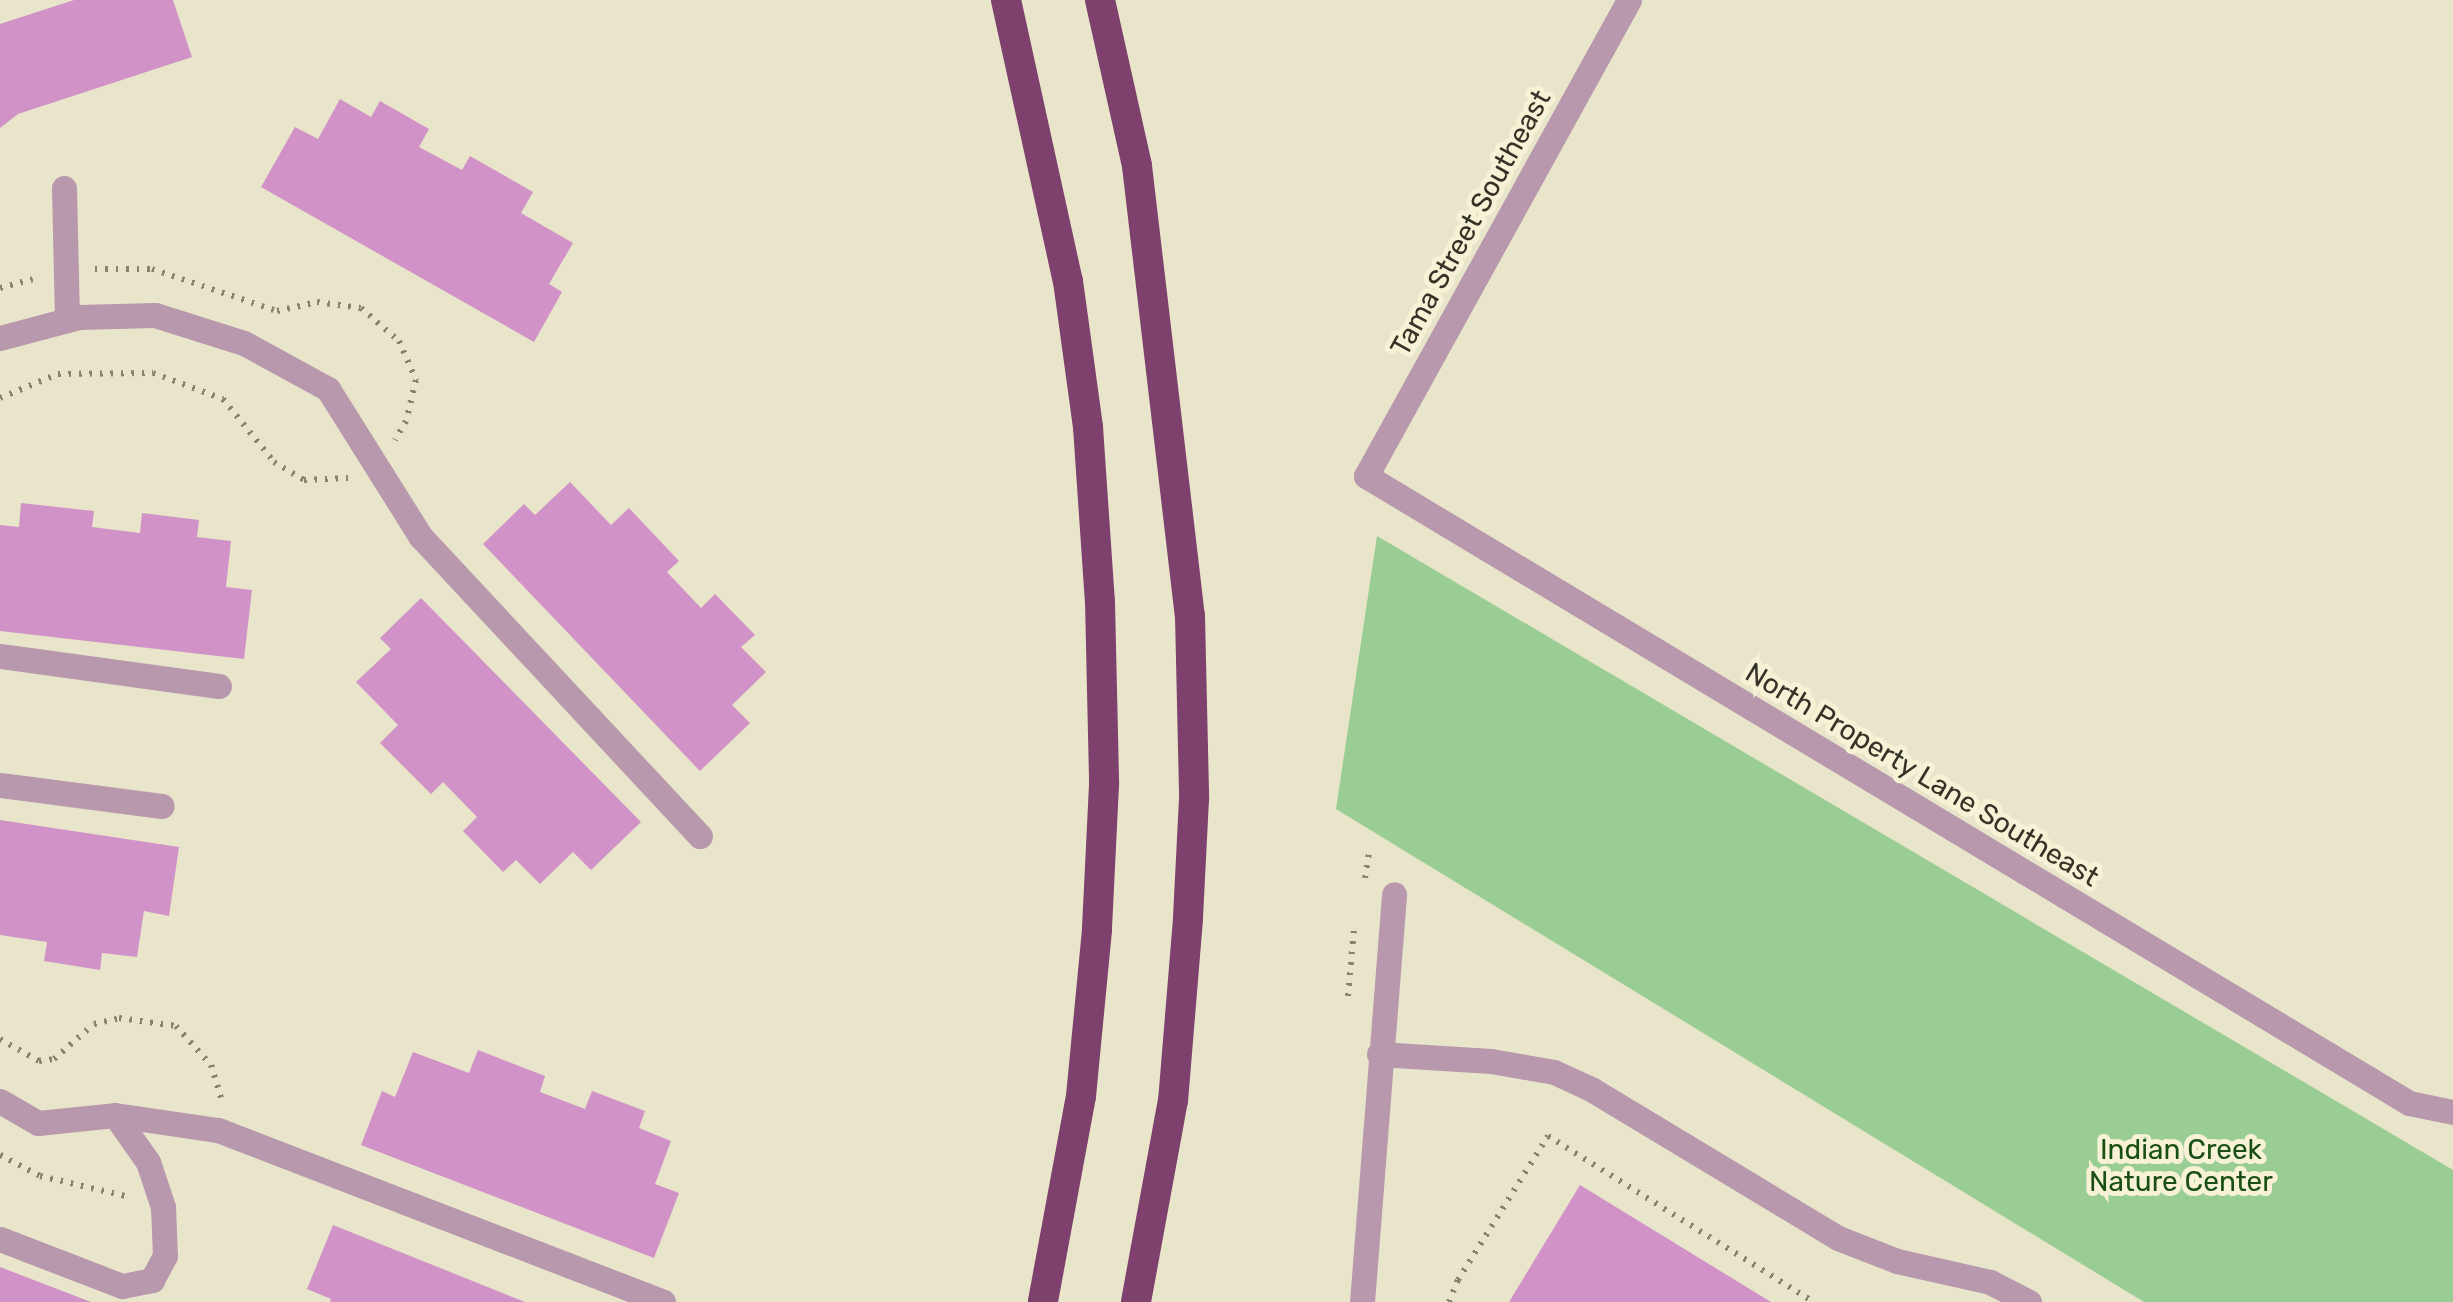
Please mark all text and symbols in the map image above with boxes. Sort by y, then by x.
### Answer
street label: Tama Street Southeast [1384,84,1558,362]
street label: North Property Lane Southeast [1739,656,2105,894]
park label: Indian Creek Nature Center [2089,1133,2273,1199]

